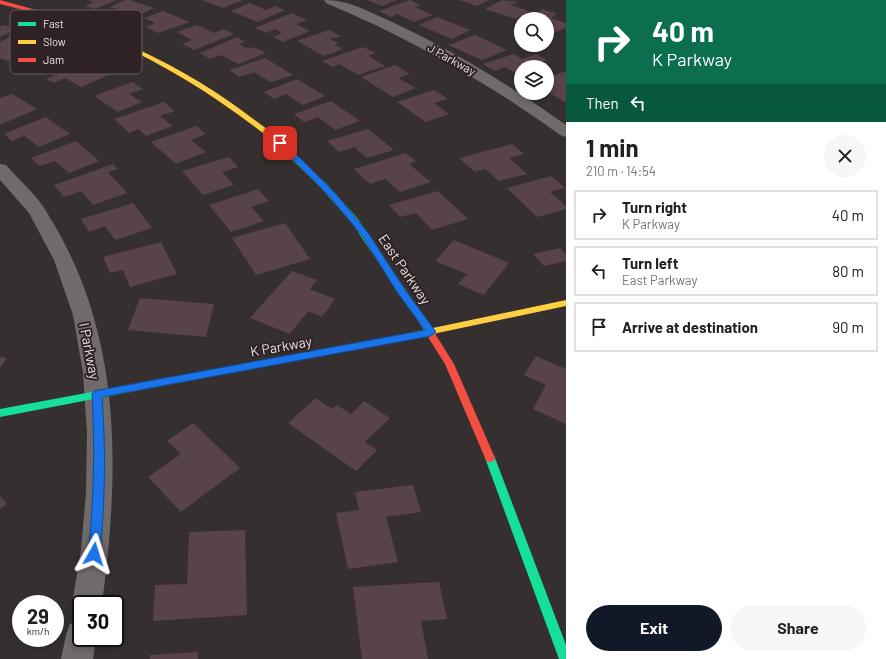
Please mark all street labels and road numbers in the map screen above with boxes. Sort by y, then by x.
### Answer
street label: J Parkway [425,40,479,78]
street label: East Parkway [375,231,435,308]
street label: I Parkway [76,321,104,381]
street label: K Parkway [249,332,314,360]

